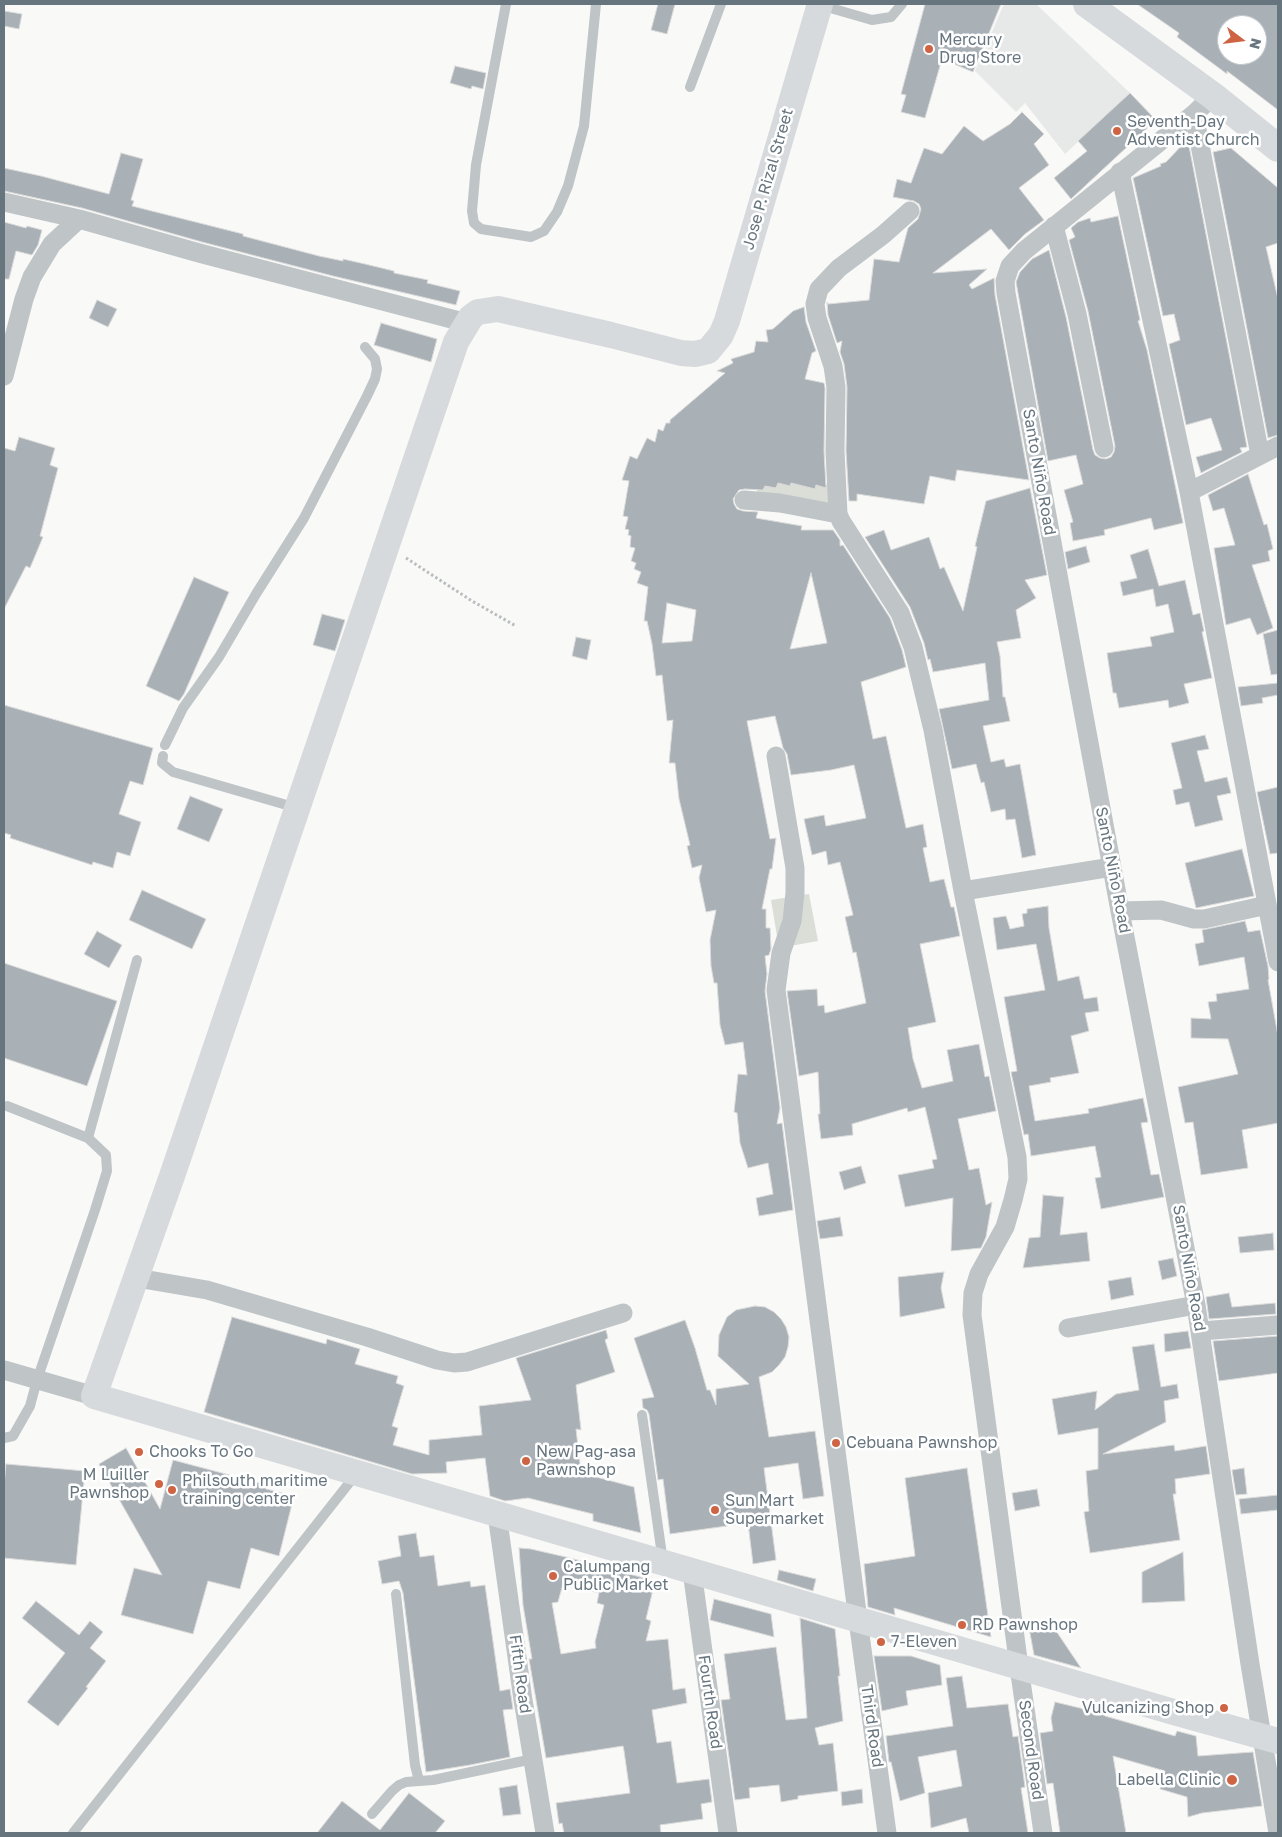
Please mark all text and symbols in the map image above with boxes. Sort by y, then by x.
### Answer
north arrow [1217,15,1267,65]
place label: Mercury Drug Store [939,30,1021,68]
text: N [1246,36,1266,51]
marker: Mercury Drug Store [923,43,935,55]
street label: Jose P. Rizal Street [739,106,797,252]
place label: Seventh-Day Adventist Church [1127,112,1260,150]
marker: Seventh-Day Adventist Church [1111,125,1123,137]
street label: Santo Niño Road [1018,407,1060,537]
street label: Santo Niño Road [1091,805,1135,935]
street label: Santo Niño Road [1168,1203,1210,1333]
place label: Cebuana Pawnshop [846,1433,997,1453]
marker: Cebuana Pawnshop [830,1437,842,1449]
place label: Chooks To Go [149,1442,253,1462]
place label: New Pag-asa Pawnshop [536,1442,636,1480]
marker: Chooks To Go [133,1446,145,1458]
marker: New Pag-asa Pawnshop [520,1455,532,1467]
place label: M Luiller Pawnshop [69,1465,149,1503]
place label: Philsouth maritime training center [182,1471,328,1509]
marker: M Luiller Pawnshop [153,1478,165,1490]
marker: Philsouth maritime training center [166,1484,178,1496]
place label: Sun Mart Supermarket [725,1491,824,1529]
marker: Sun Mart Supermarket [709,1504,721,1516]
place label: Calumpang Public Market [563,1557,669,1595]
marker: Calumpang Public Market [547,1570,559,1582]
place label: RD Pawnshop [972,1615,1078,1635]
marker: RD Pawnshop [956,1619,968,1631]
place label: 7-Eleven [891,1632,957,1652]
street label: Fifth Road [505,1633,535,1715]
marker: 7-Eleven [875,1636,887,1648]
street label: Fourth Road [694,1654,726,1750]
street label: Third Road [857,1683,887,1769]
place label: Vulcanizing Shop [1082,1698,1214,1718]
street label: Second Road [1014,1699,1048,1801]
marker: Vulcanizing Shop [1218,1702,1230,1714]
place label: Labella Clinic [1117,1770,1221,1790]
marker: Labella Clinic [1225,1773,1239,1787]

